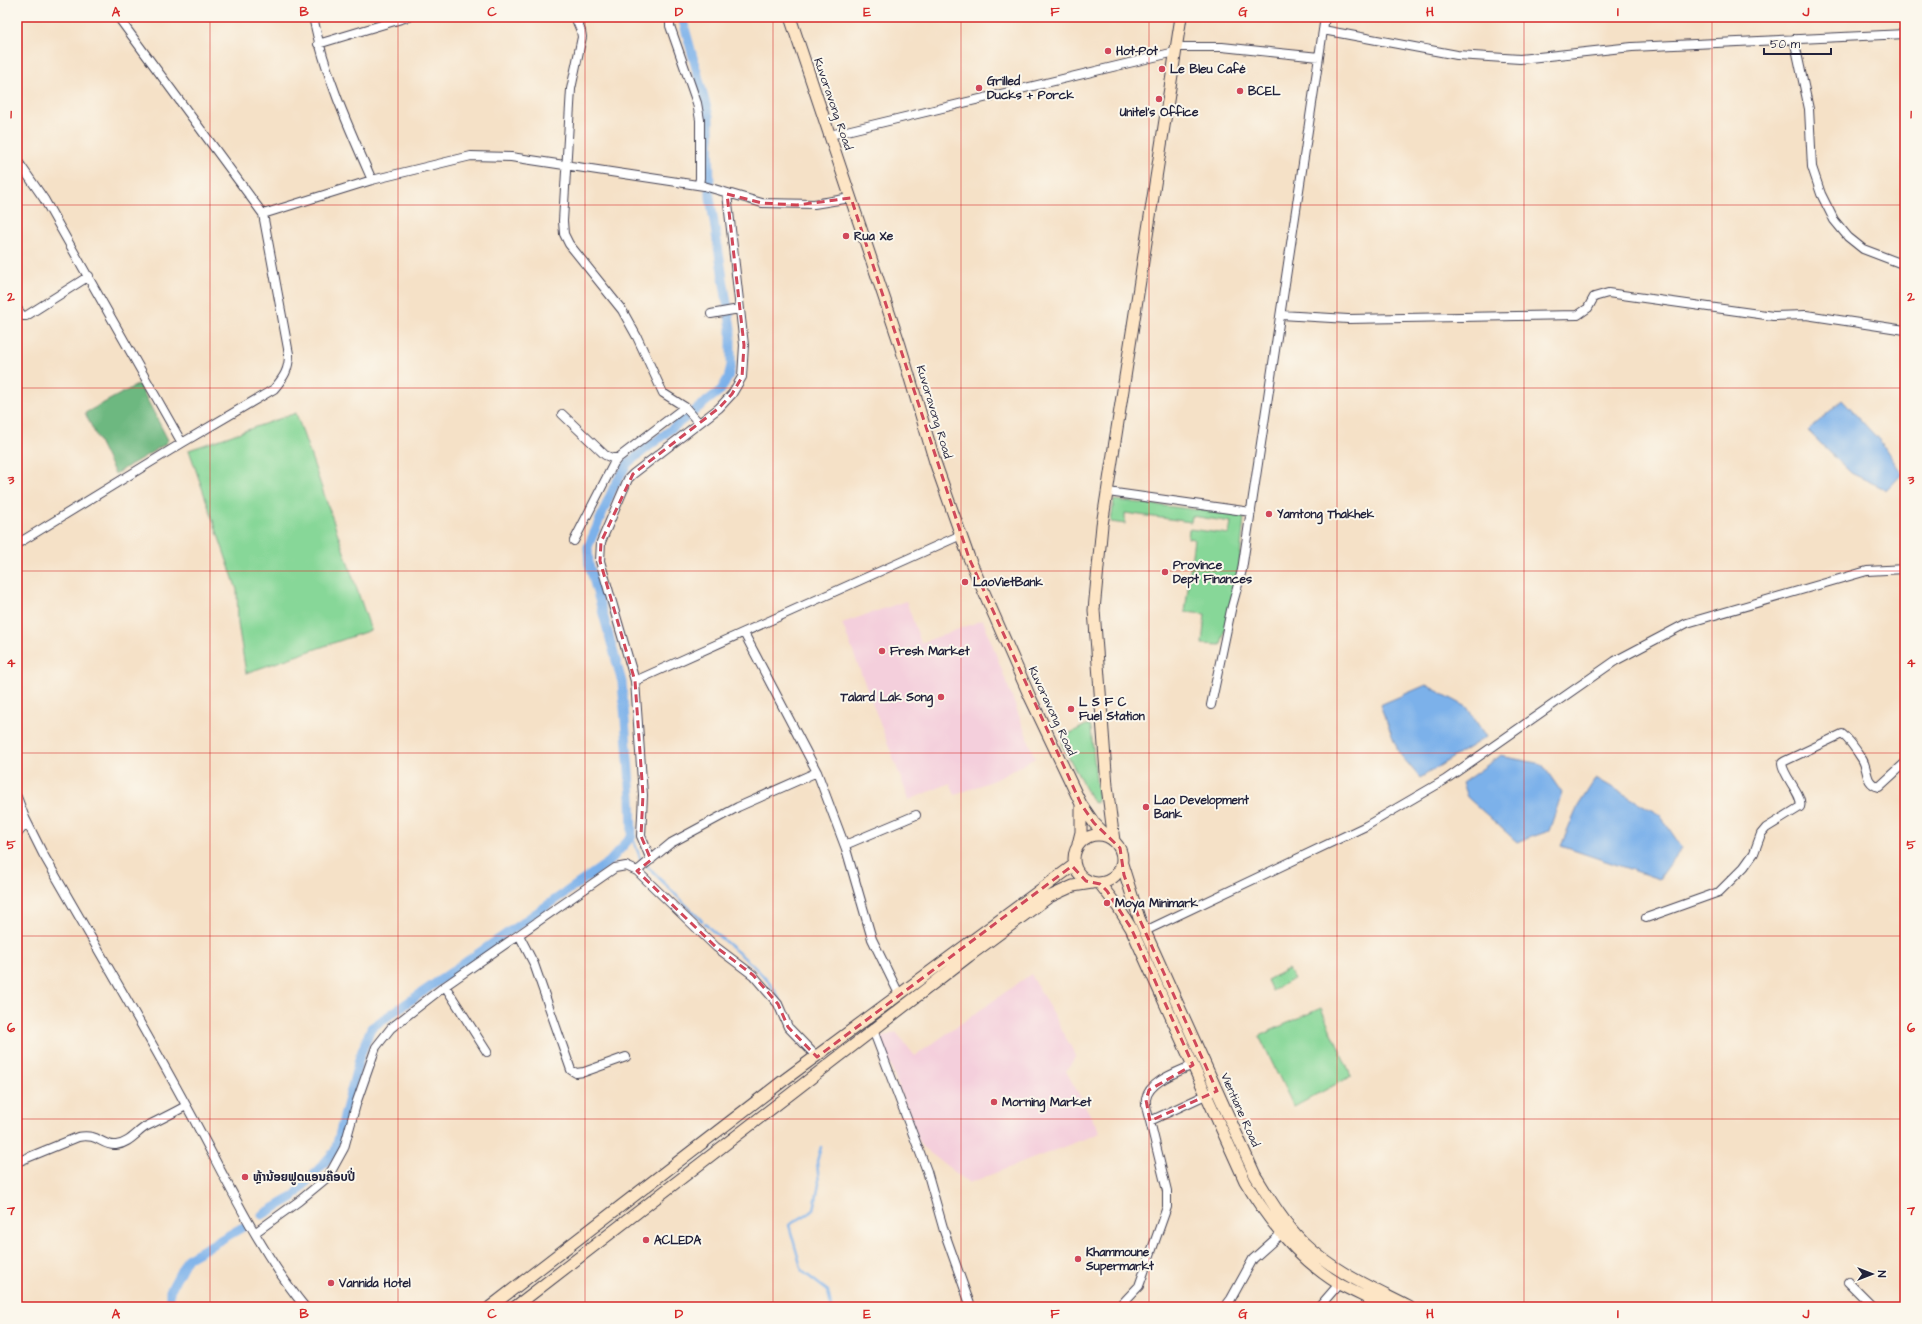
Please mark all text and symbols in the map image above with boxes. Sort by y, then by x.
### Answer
text: A [112,3,121,21]
text: B [299,3,309,21]
text: C [487,3,497,21]
text: D [675,3,684,21]
text: E [863,3,871,21]
text: F [1050,3,1060,21]
text: G [1238,3,1248,21]
text: H [1426,3,1434,21]
text: I [1617,3,1619,21]
text: J [1802,3,1810,21]
scale bar [1764,30,1831,56]
text: 50 m [1770,36,1801,53]
place label: Hot-Pot [1116,43,1158,60]
marker: Hot-Pot [1103,46,1113,56]
street label: Kuvoravong Road [808,56,857,153]
place label: Le Bleu Café [1170,61,1246,78]
marker: Le Bleu Café [1157,64,1167,74]
place label: Grilled Ducks + Porck [987,73,1074,104]
marker: Grilled Ducks + Porck [974,83,984,93]
place label: BCEL [1248,83,1281,100]
marker: BCEL [1235,86,1245,96]
marker: Unitel's Office [1154,94,1164,104]
place label: Unitel's Office [1119,104,1199,121]
text: 1 [10,105,12,123]
text: 1 [1910,105,1912,123]
place label: Rua Xe [854,228,894,245]
marker: Rua Xe [841,231,851,241]
text: 2 [6,288,15,306]
text: 2 [1906,288,1915,306]
street label: Kuvoravong Road [911,363,956,461]
text: 3 [7,471,15,489]
text: 3 [1907,471,1915,489]
place label: Yamtong Thakhek [1277,506,1375,525]
marker: Yamtong Thakhek [1264,509,1274,519]
place label: Province Dept Finances [1173,557,1252,589]
marker: Province Dept Finances [1160,567,1170,577]
place label: LaoVietBank [973,574,1043,591]
marker: LaoVietBank [960,577,970,587]
place label: Fresh Market [890,643,970,660]
marker: Fresh Market [877,646,887,656]
text: 4 [7,654,16,672]
text: 4 [1907,654,1916,672]
street label: Kuvoravong Road [1023,664,1080,759]
place label: Talard Lak Song [840,689,934,708]
marker: Talard Lak Song [936,692,946,702]
place label: L S F C Fuel Station [1079,694,1145,725]
marker: L S F C Fuel Station [1066,704,1076,714]
place label: Lao Development Bank [1154,792,1249,823]
marker: Lao Development Bank [1141,802,1151,812]
text: 5 [6,836,16,854]
text: 5 [1906,836,1916,854]
place label: Moya Minimark [1115,895,1199,913]
marker: Moya Minimark [1102,898,1112,908]
text: 6 [7,1019,16,1037]
text: 6 [1907,1019,1916,1037]
street label: Vientiane Road [1216,1070,1264,1150]
place label: Morning Market [1002,1094,1092,1113]
marker: Morning Market [989,1097,999,1107]
place label: ຫຼ້ານ້ອຍຟູດແອນຄ໊ອບປີ່ [253,1167,355,1186]
marker: ຫຼ້ານ້ອຍຟູດແອນຄ໊ອບປີ່ [240,1172,250,1182]
text: 7 [6,1202,16,1220]
text: 7 [1906,1202,1916,1220]
place label: ACLEDA [654,1232,701,1249]
marker: ACLEDA [641,1235,651,1245]
place label: Khammoune Supermarkt [1085,1244,1154,1276]
marker: Khammoune Supermarkt [1073,1254,1083,1264]
north arrow [1852,1254,1892,1294]
text: N [1874,1271,1889,1278]
place label: Vannida Hotel [338,1275,411,1292]
marker: Vannida Hotel [326,1278,336,1288]
text: A [112,1305,121,1323]
text: B [299,1305,309,1323]
text: C [487,1305,497,1323]
text: D [675,1305,684,1323]
text: E [863,1305,871,1323]
text: F [1050,1305,1060,1323]
text: G [1238,1305,1248,1323]
text: H [1426,1305,1434,1323]
text: I [1617,1305,1619,1323]
text: J [1802,1305,1810,1323]

